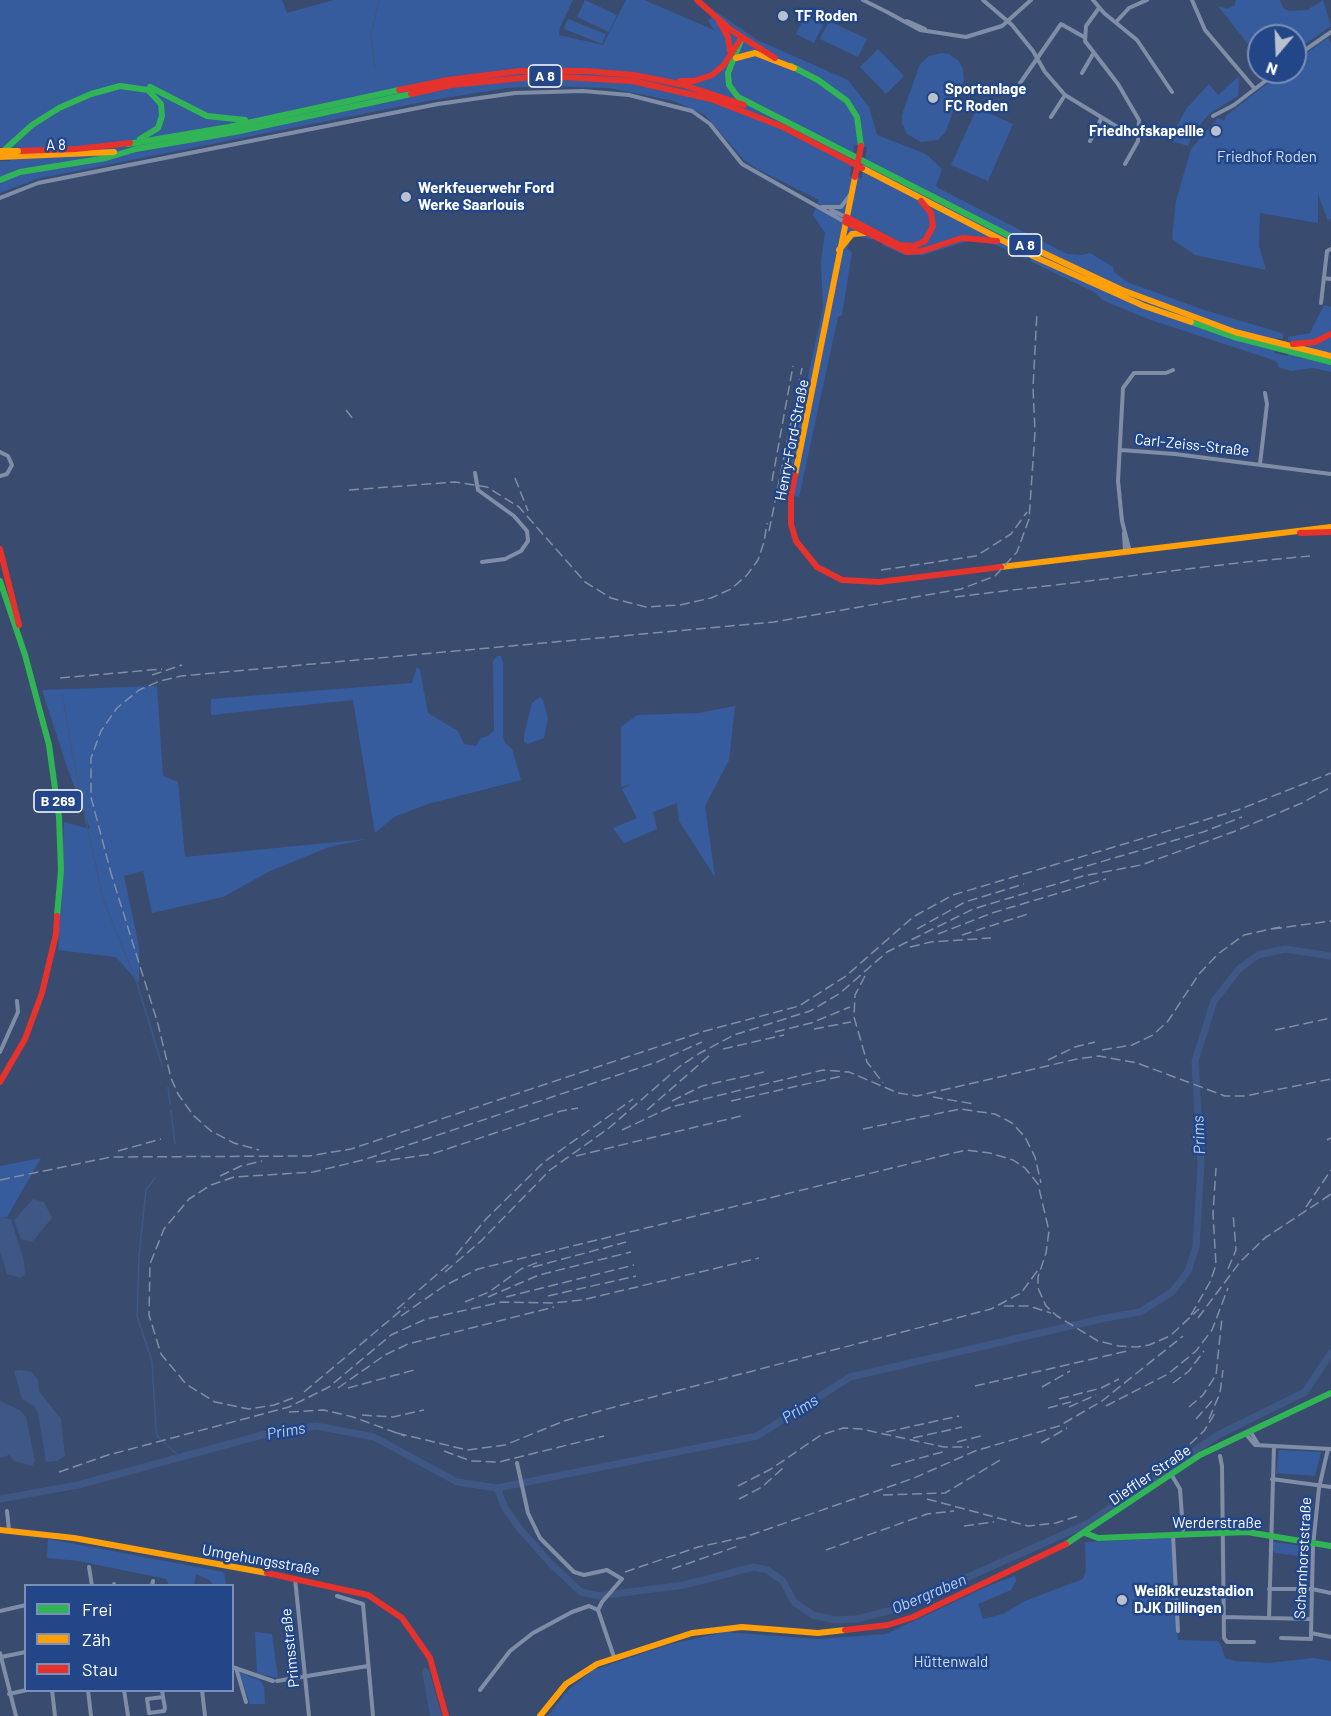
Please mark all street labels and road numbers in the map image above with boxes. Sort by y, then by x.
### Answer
road number: A 8 [528,65,562,87]
street label: A 8 [46,136,66,154]
road number: A 8 [1008,234,1042,256]
street label: Henry-Ford-Straße [771,378,813,502]
street label: Carl-Zeiss-Straße [1134,430,1250,460]
road number: B 269 [34,790,82,812]
street label: Dieffler Straße [1106,1441,1194,1509]
street label: Scharnhorststraße [1291,1497,1315,1619]
street label: Werderstraße [1172,1514,1262,1532]
street label: Umgehungsstraße [201,1541,321,1579]
street label: Primsstraße [277,1607,303,1689]

